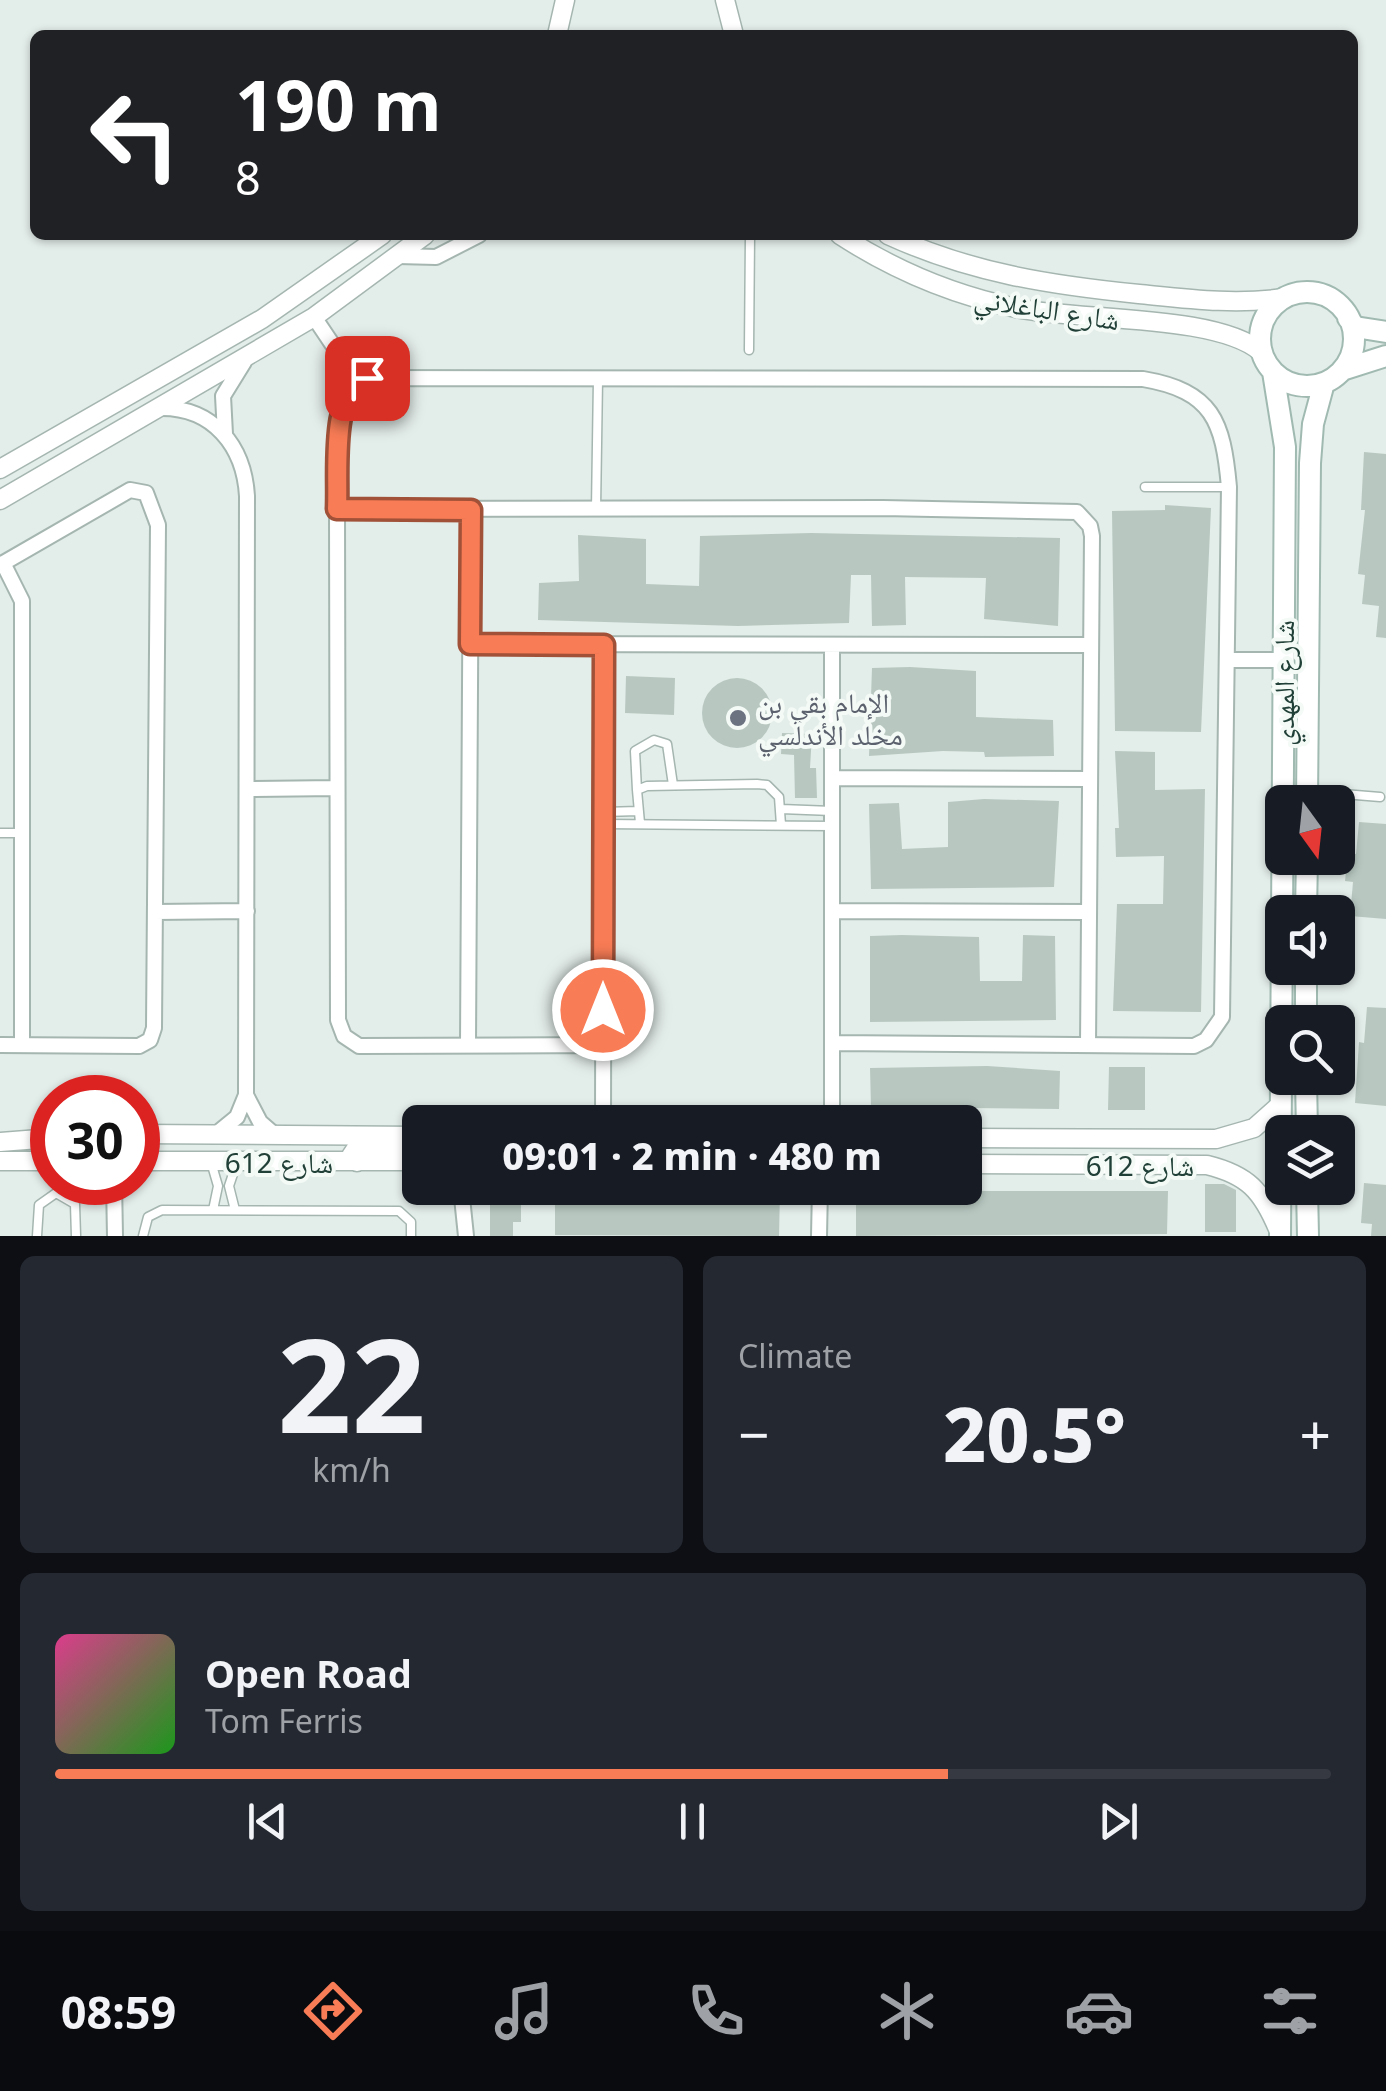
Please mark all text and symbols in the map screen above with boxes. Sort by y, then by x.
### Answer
text: 190 m [235,56,442,152]
icon: left [70,70,200,200]
text: 8 [235,147,261,208]
street label: شارع الباغلاني [971,278,1122,343]
pin [325,336,410,421]
icon: arrive [340,351,395,406]
street label: شارع المهدي [1264,620,1307,746]
place label: الإمام بقي بن مخلد الأندلسي [758,683,903,758]
marker: الإمام بقي بن مخلد الأندلسي [727,707,749,729]
north arrow [1265,785,1355,875]
map controls [1265,785,1355,1205]
button: sound [1265,895,1355,985]
position arrow [551,958,655,1062]
button: search [1265,1005,1355,1095]
speed limit sign: 30 [30,1075,160,1205]
button: layers [1265,1115,1355,1205]
text: 09:01 · 2 min · 480 m [502,1129,882,1181]
street label: شارع 612 [225,1143,333,1181]
street label: شارع 612 [1086,1146,1194,1184]
text: 22 [277,1294,426,1471]
text: Climate [738,1334,852,1377]
text: 20.5° [943,1382,1126,1484]
text: − [738,1396,769,1471]
text: + [1300,1396,1331,1471]
text: km/h [312,1448,391,1491]
text: Open Road [205,1647,412,1699]
text: Tom Ferris [205,1699,363,1742]
icon: previous [240,1794,295,1849]
icon: pause [665,1794,720,1849]
icon: next [1091,1794,1146,1849]
icon: directions [298,1976,368,2046]
icon: music [489,1976,559,2046]
icon: phone [681,1976,751,2046]
icon: climate [872,1976,942,2046]
icon: car [1064,1976,1134,2046]
icon: filters [1255,1976,1325,2046]
text: 08:59 [61,1981,176,2042]

